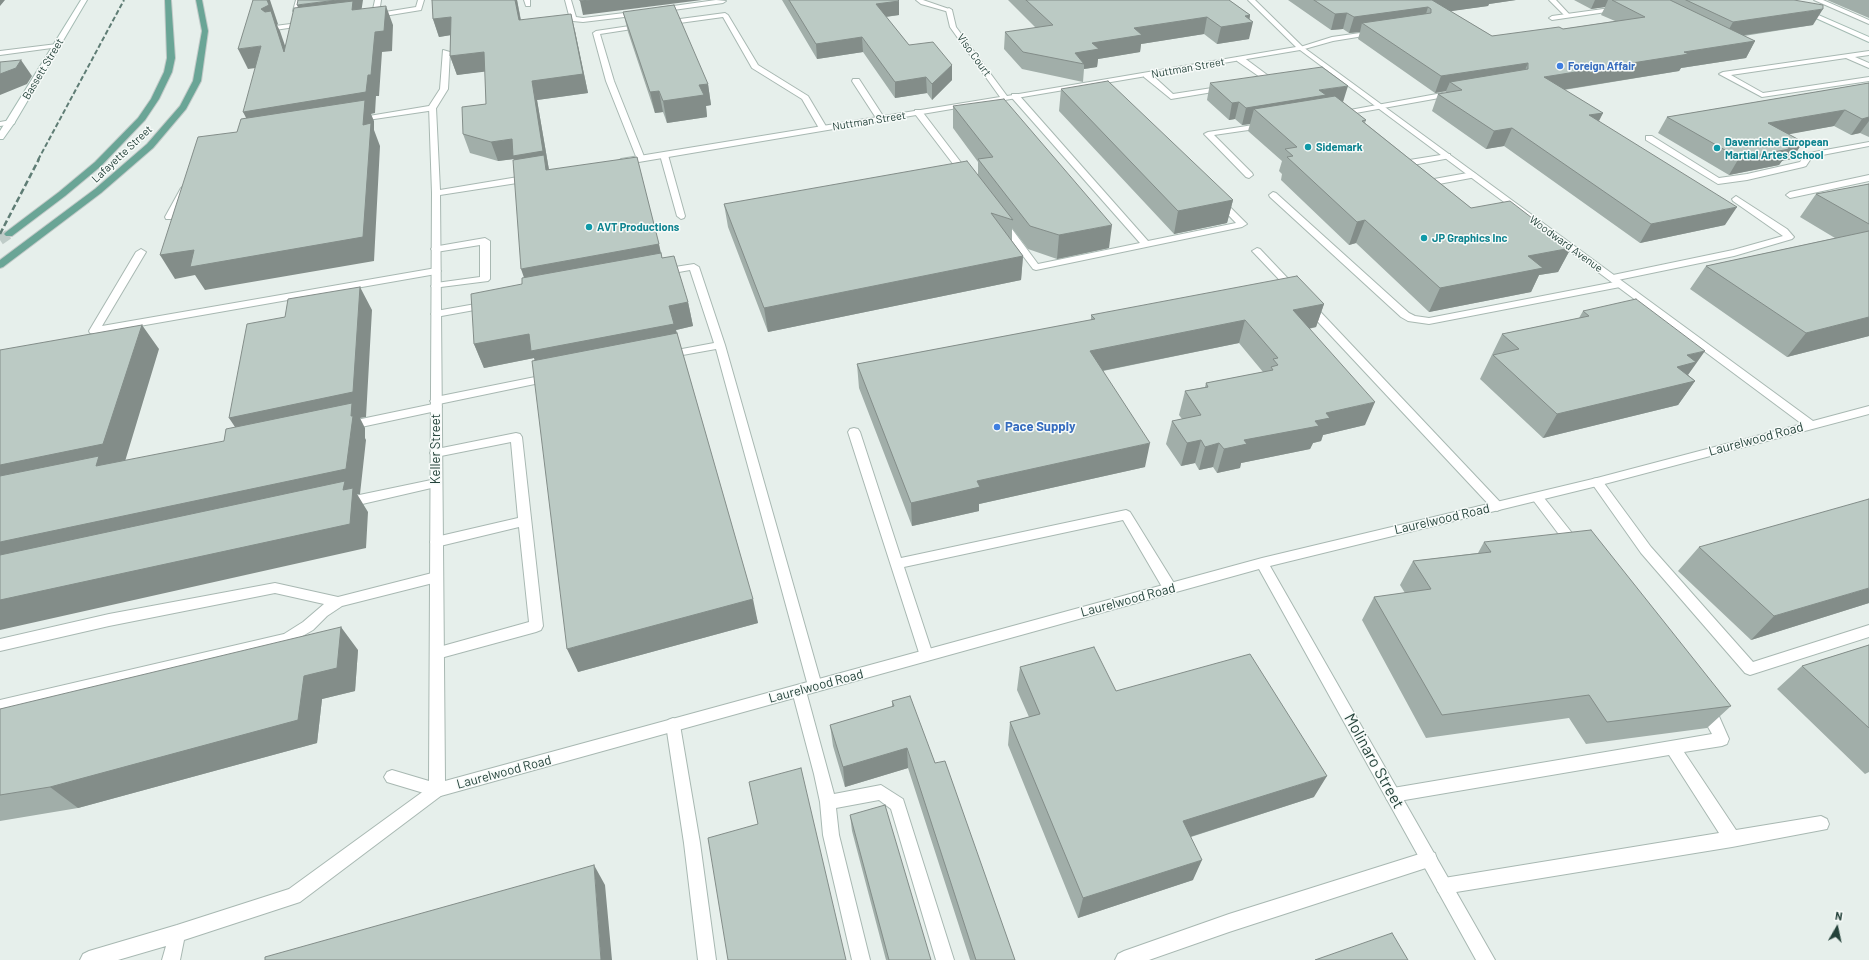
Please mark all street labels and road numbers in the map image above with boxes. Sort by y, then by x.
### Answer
street label: Viso Court [954,31,994,79]
street label: Bassett Street [20,36,66,102]
street label: Nuttman Street [1150,55,1226,81]
street label: Nuttman Street [831,109,907,133]
street label: Lafayette Street [89,123,155,185]
street label: Woodward Avenue [1527,213,1605,275]
street label: Keller Street [428,414,444,484]
street label: Laurelwood Road [1707,419,1805,459]
street label: Laurelwood Road [1393,500,1491,538]
street label: Laurelwood Road [1079,580,1177,620]
street label: Laurelwood Road [767,666,865,706]
street label: Molinaro Street [1340,710,1408,812]
street label: Laurelwood Road [455,752,553,792]

